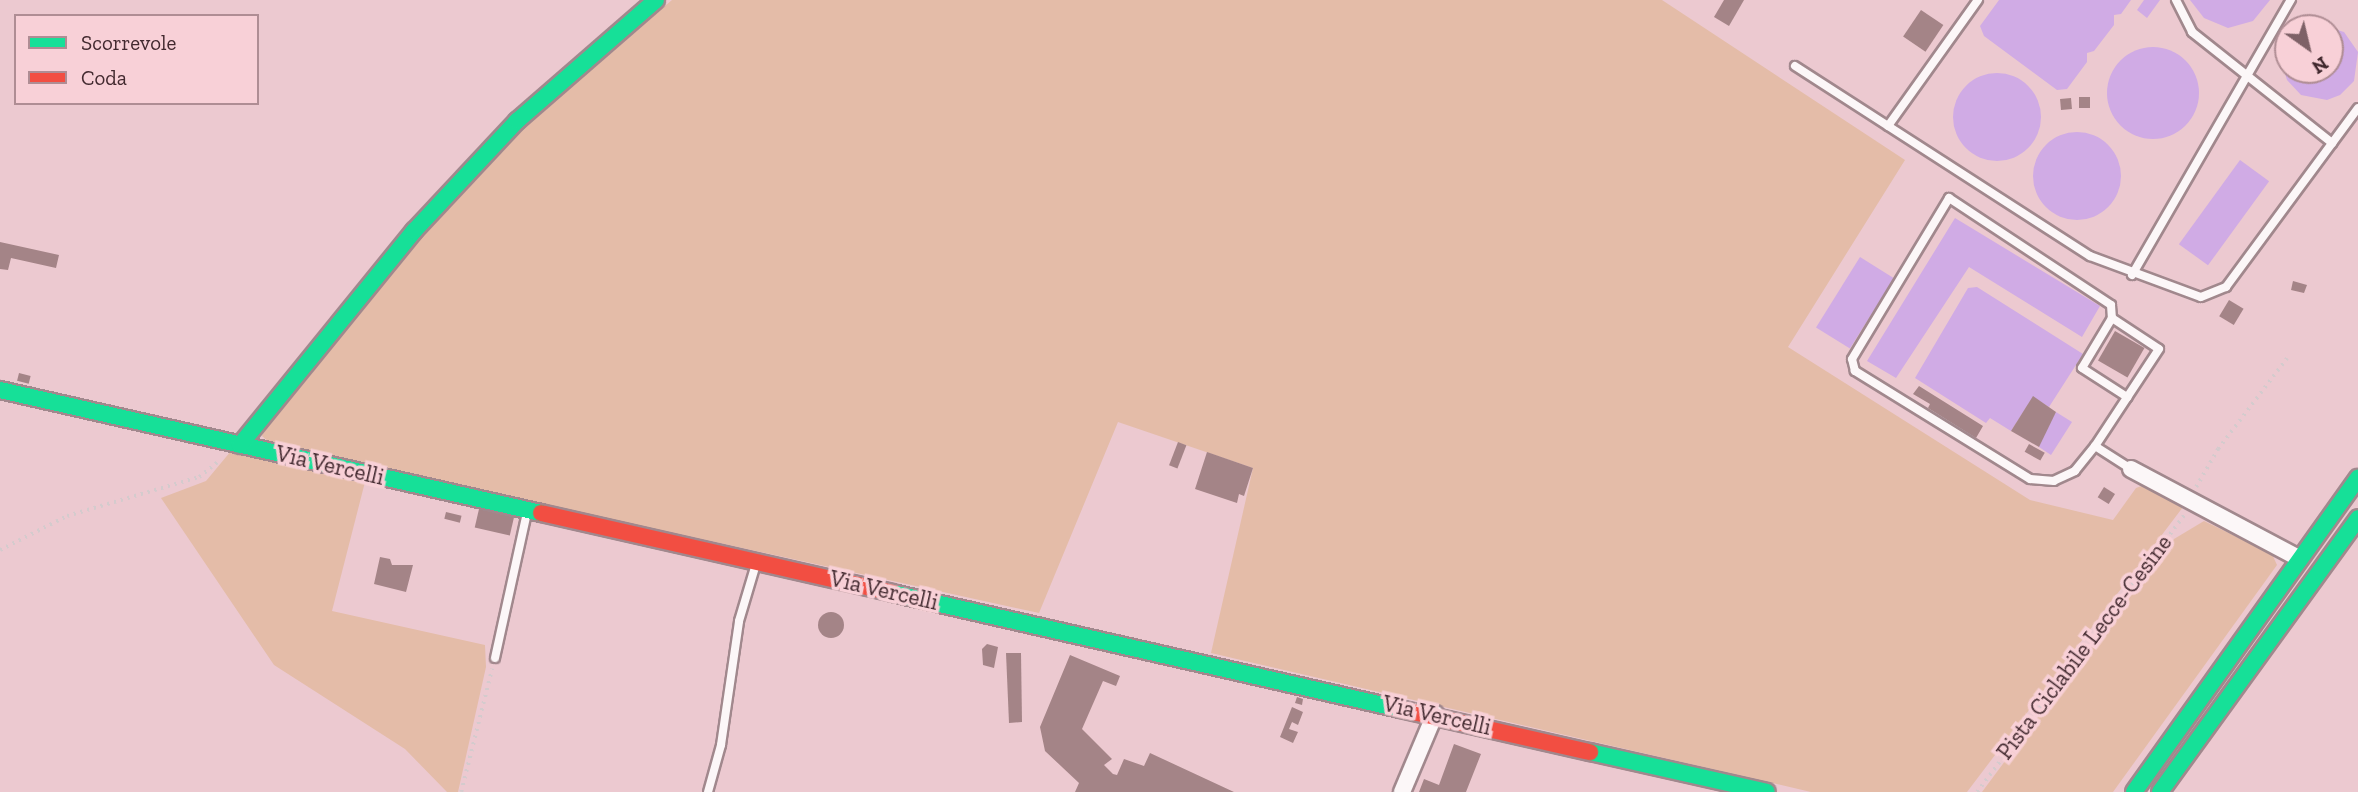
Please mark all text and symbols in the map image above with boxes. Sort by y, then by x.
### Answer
legend [14,14,259,105]
north arrow [2274,14,2344,84]
text: Scorrevole [81,30,176,55]
text: N [2307,52,2332,79]
text: Coda [81,65,127,90]
street label: Via Vercelli [273,439,387,491]
street label: Pista Ciclabile Lecce-Cesine [1990,529,2178,765]
street label: Via Vercelli [827,564,941,616]
street label: Via Vercelli [1380,689,1494,741]

